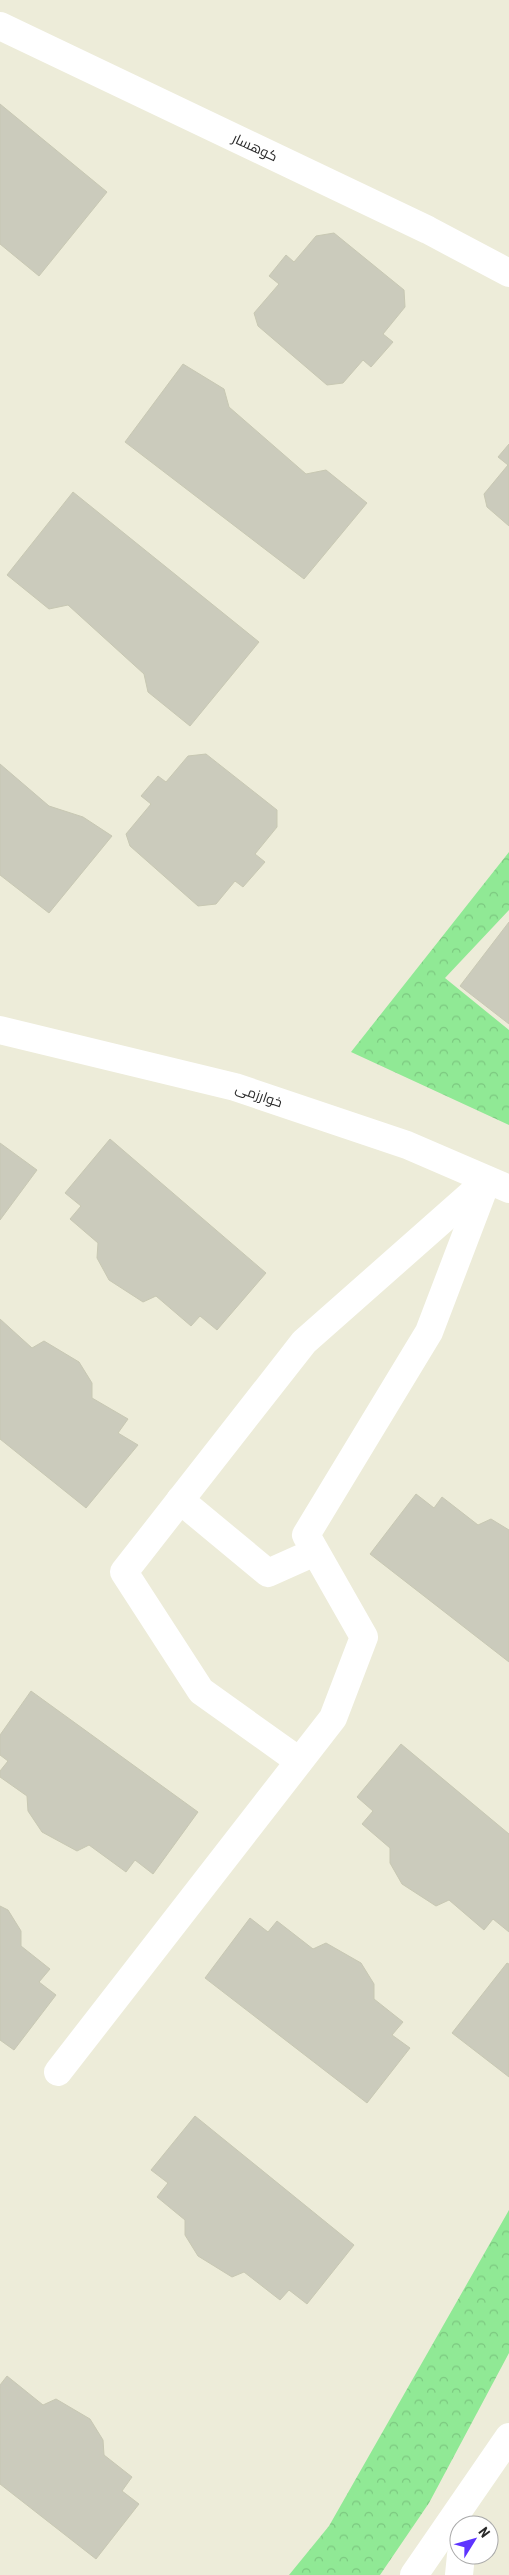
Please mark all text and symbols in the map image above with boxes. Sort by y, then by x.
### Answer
street label: کوهسار [229,129,280,164]
street label: خوارزمی [234,1080,284,1110]
north arrow [449,2515,499,2565]
text: N [475,2524,493,2540]

